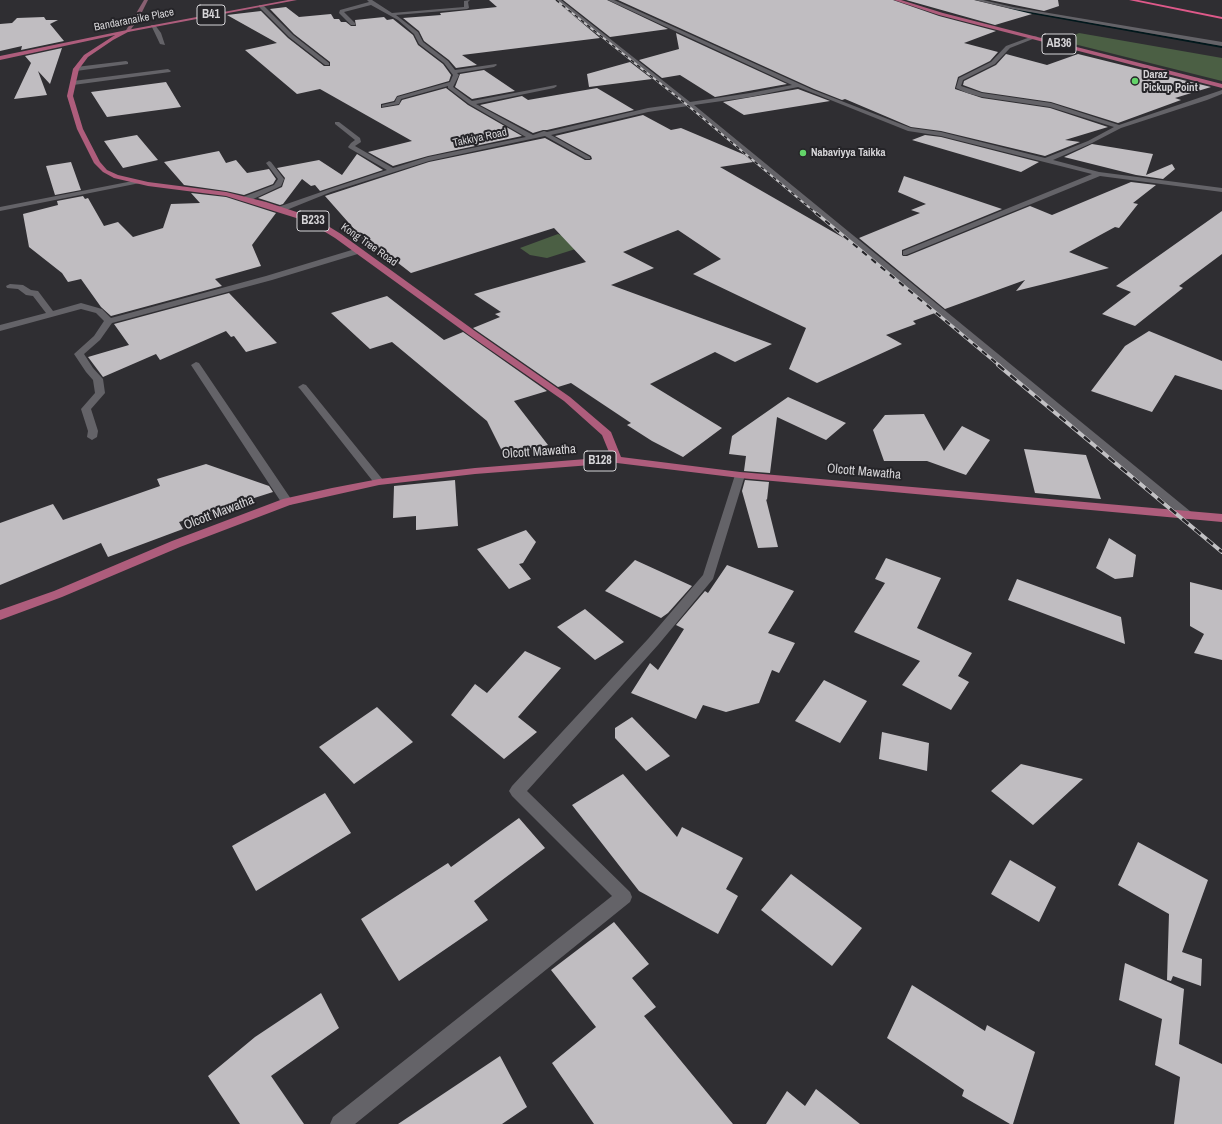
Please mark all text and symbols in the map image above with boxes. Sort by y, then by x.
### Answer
road number: B41 [197,5,225,25]
street label: Bandaranaike Place [93,6,175,34]
road number: AB36 [1042,34,1076,54]
place label: Daraz Pickup Point [1143,68,1198,94]
marker: Daraz Pickup Point [1130,76,1140,86]
street label: Takkiya Road [452,126,508,150]
place label: Nabaviyya Taikka [811,146,886,160]
marker: Nabaviyya Taikka [798,148,808,158]
road number: B233 [297,211,329,231]
street label: Kong Tree Road [338,221,400,269]
street label: Olcott Mawatha [502,442,576,462]
road number: B128 [584,451,616,471]
street label: Olcott Mawatha [826,461,902,483]
street label: Olcott Mawatha [182,492,256,534]

